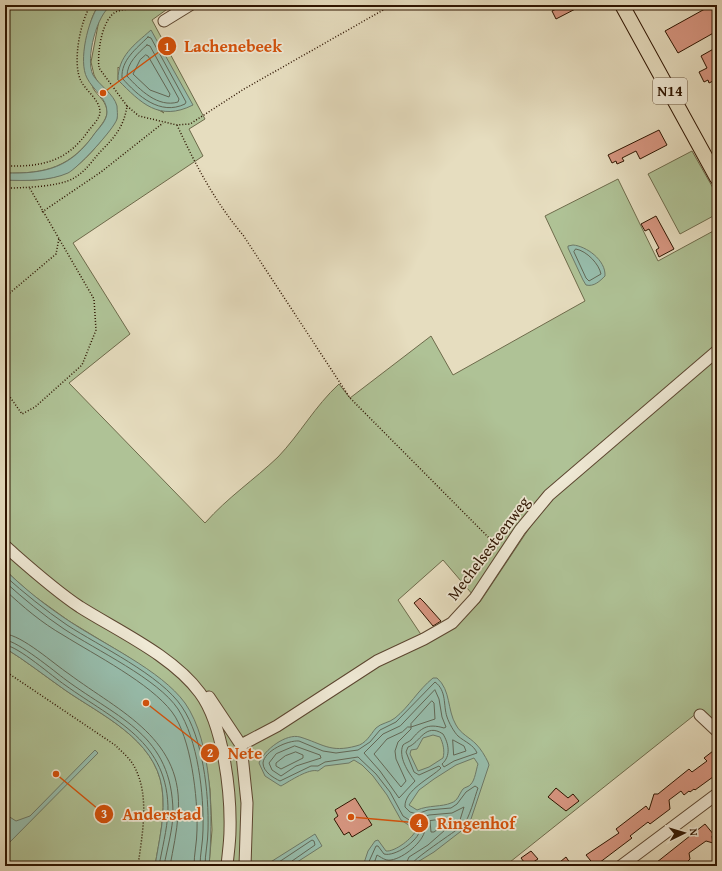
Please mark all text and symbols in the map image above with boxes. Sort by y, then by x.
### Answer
callout: Lachenebeek [157,32,290,61]
text: Lachenebeek [184,33,282,58]
text: 1 [164,38,170,55]
road number: N14 [653,78,687,104]
street label: Mechelsesteenweg [441,491,535,605]
callout: Nete [200,738,270,767]
text: Nete [228,740,262,765]
text: 2 [207,744,213,761]
callout: Anderstad [94,799,209,828]
text: Anderstad [122,801,202,826]
text: 3 [101,805,107,822]
callout: Ringenhof [409,808,523,837]
text: Ringenhof [437,810,517,835]
north arrow [664,813,704,853]
text: 4 [416,814,422,831]
text: N [686,828,702,837]

